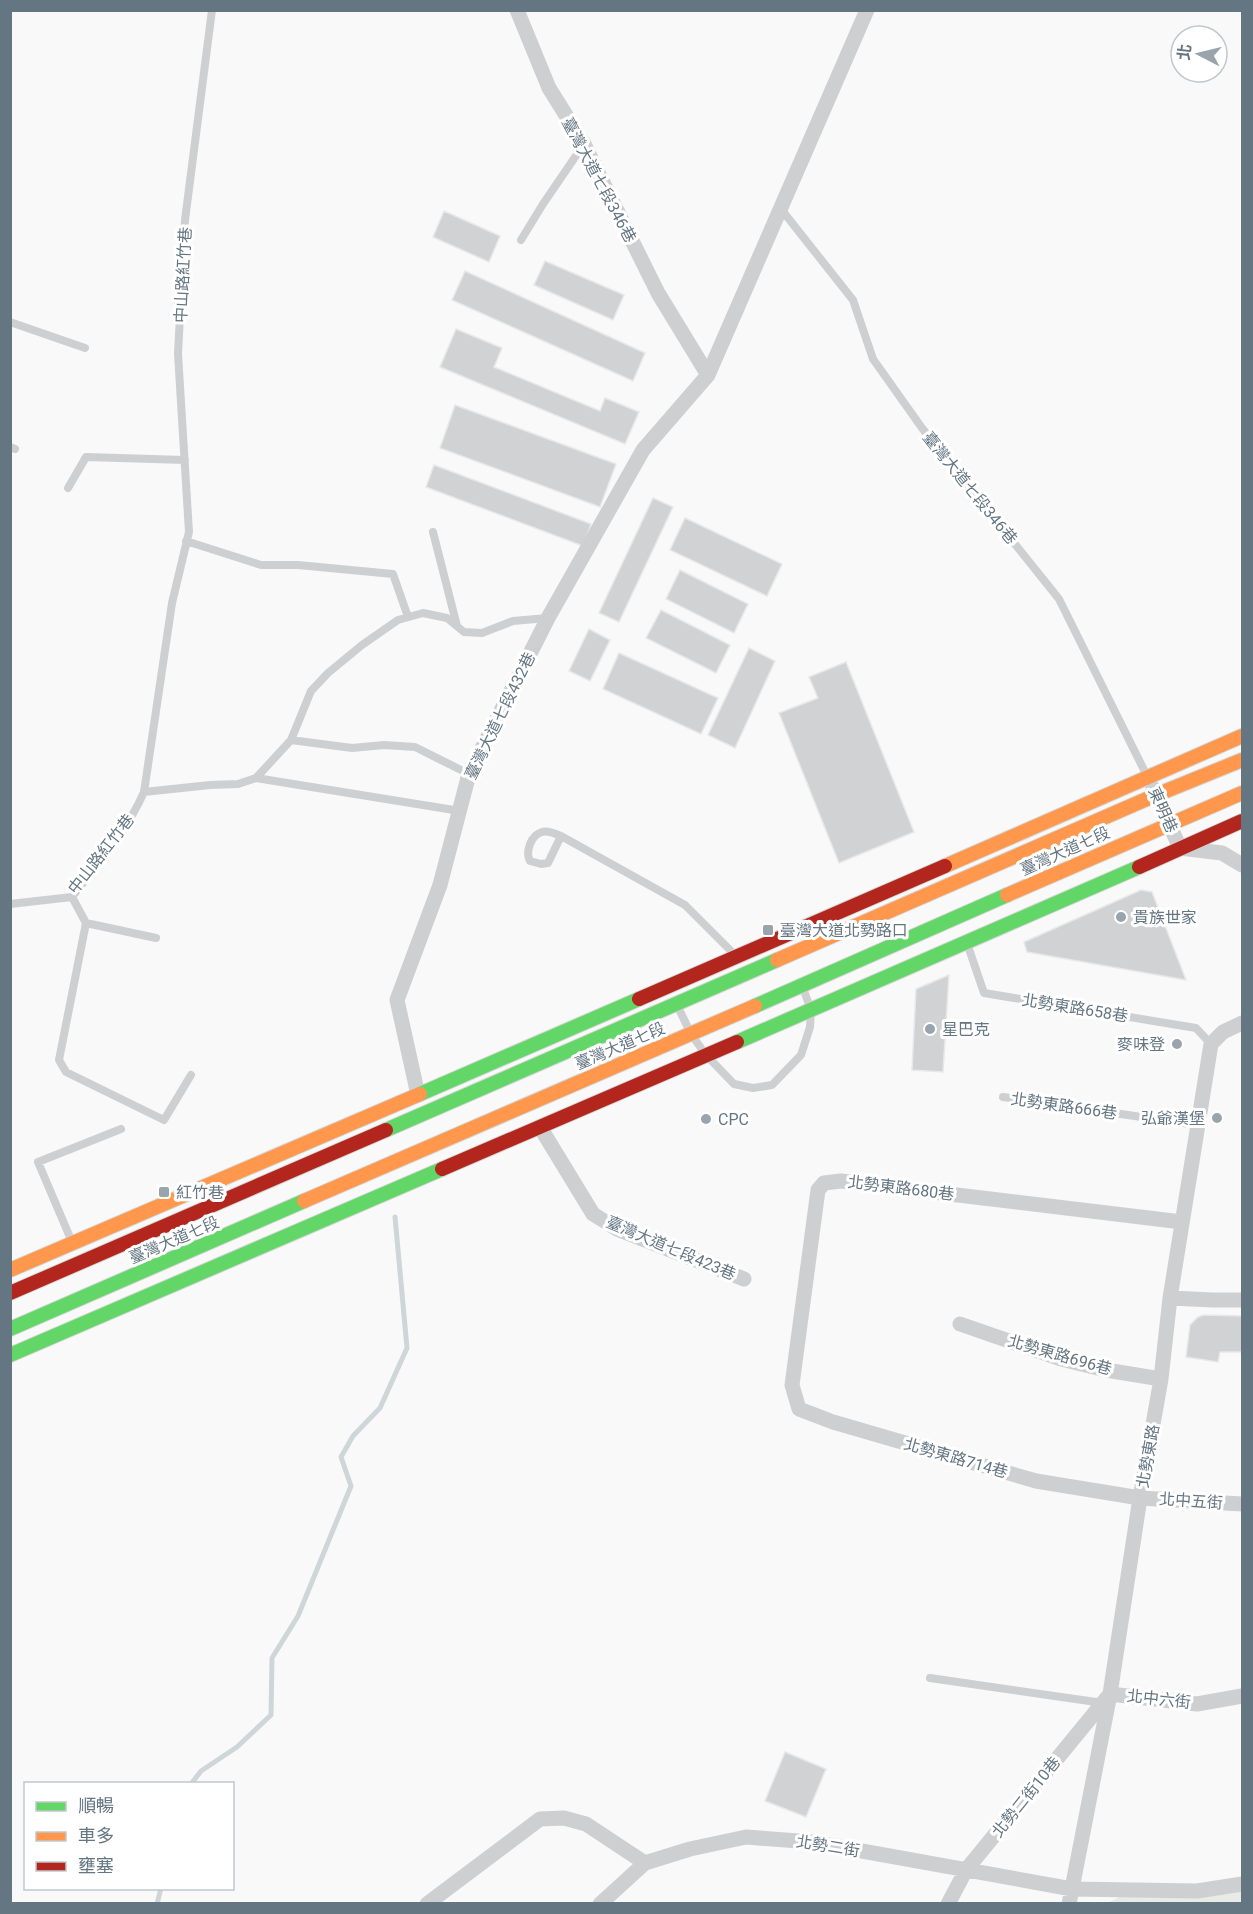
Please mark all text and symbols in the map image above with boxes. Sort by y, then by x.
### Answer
north arrow [1169,24,1229,84]
text: 北 [1174,43,1195,61]
street label: 臺灣大道七段346巷 [558,114,640,246]
street label: 中山路紅竹巷 [171,227,195,323]
street label: 臺灣大道七段346巷 [919,428,1021,548]
street label: 臺灣大道七段432巷 [461,649,539,783]
street label: 東明巷 [1145,784,1181,836]
street label: 中山路紅竹巷 [64,810,138,898]
street label: 臺灣大道七段 [1017,823,1113,879]
place label: 貴族世家 [1133,908,1197,927]
marker: 貴族世家 [1114,910,1128,924]
place label: 臺灣大道北勢路口 [780,921,908,940]
marker: 臺灣大道北勢路口 [761,923,775,937]
street label: 北勢東路658巷 [1021,990,1129,1026]
street label: 臺灣大道七段 [572,1018,668,1074]
place label: 星巴克 [942,1020,990,1039]
marker: 星巴克 [923,1022,937,1036]
place label: 麥味登 [1117,1035,1165,1054]
marker: 麥味登 [1170,1037,1184,1051]
street label: 北勢東路666巷 [1010,1089,1118,1123]
place label: 弘爺漢堡 [1141,1109,1205,1128]
place label: CPC [718,1110,749,1129]
marker: 弘爺漢堡 [1210,1111,1224,1125]
marker: CPC [699,1112,713,1126]
street label: 北勢東路680巷 [847,1172,955,1204]
place label: 紅竹巷 [176,1183,224,1202]
marker: 紅竹巷 [157,1185,171,1199]
street label: 臺灣大道七段 [126,1212,222,1268]
street label: 臺灣大道七段423巷 [603,1212,739,1284]
street label: 北勢東路696巷 [1006,1331,1114,1379]
street label: 北勢東路 [1133,1423,1163,1489]
street label: 北勢東路714巷 [902,1434,1010,1482]
street label: 北中五街 [1158,1489,1224,1513]
street label: 北中六街 [1126,1686,1192,1712]
street label: 北勢二街10巷 [988,1753,1064,1841]
legend [24,1782,234,1890]
text: 順暢 [78,1795,114,1816]
text: 車多 [78,1825,114,1846]
street label: 北勢二街 [795,1832,861,1860]
text: 壅塞 [78,1855,114,1876]

